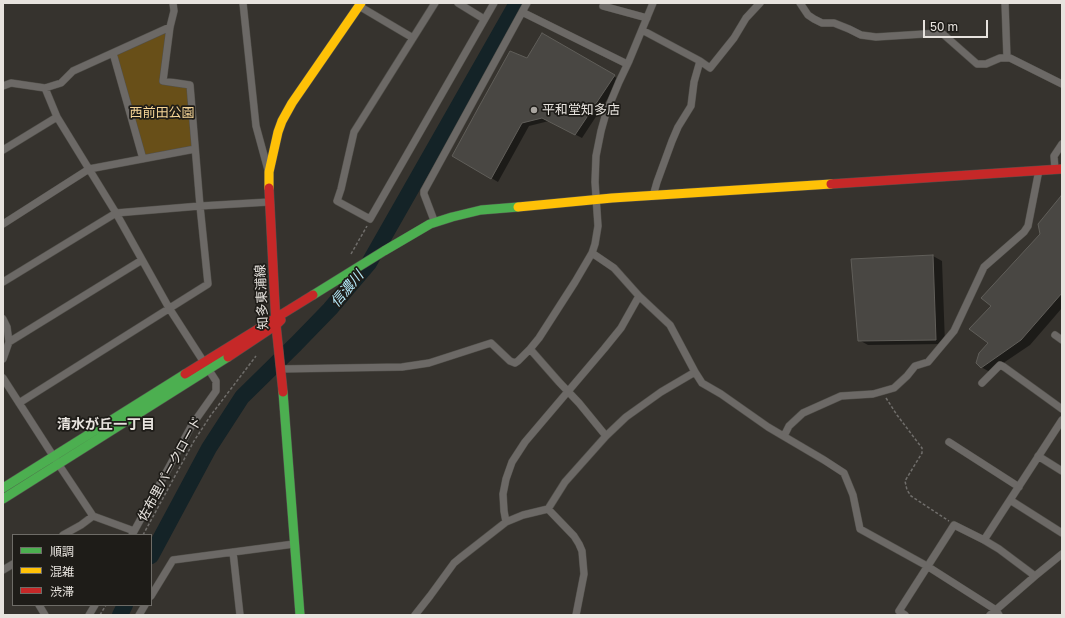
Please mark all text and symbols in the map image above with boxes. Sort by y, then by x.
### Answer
scale bar [925,12,990,38]
text: 50 m [930,19,958,34]
place label: 平和堂知多店 [542,102,620,118]
park label: 西前田公園 [130,105,194,121]
marker: 平和堂知多店 [529,105,539,115]
street label: 知多東浦線 [253,264,271,330]
water label: 信濃川 [327,268,367,310]
street label: 佐布里パークロード [135,414,205,524]
district label: 清水が丘一丁目 [57,417,155,433]
legend [12,534,152,606]
text: 順調 [50,544,74,559]
text: 混雑 [50,564,74,579]
text: 渋滞 [50,584,74,599]

